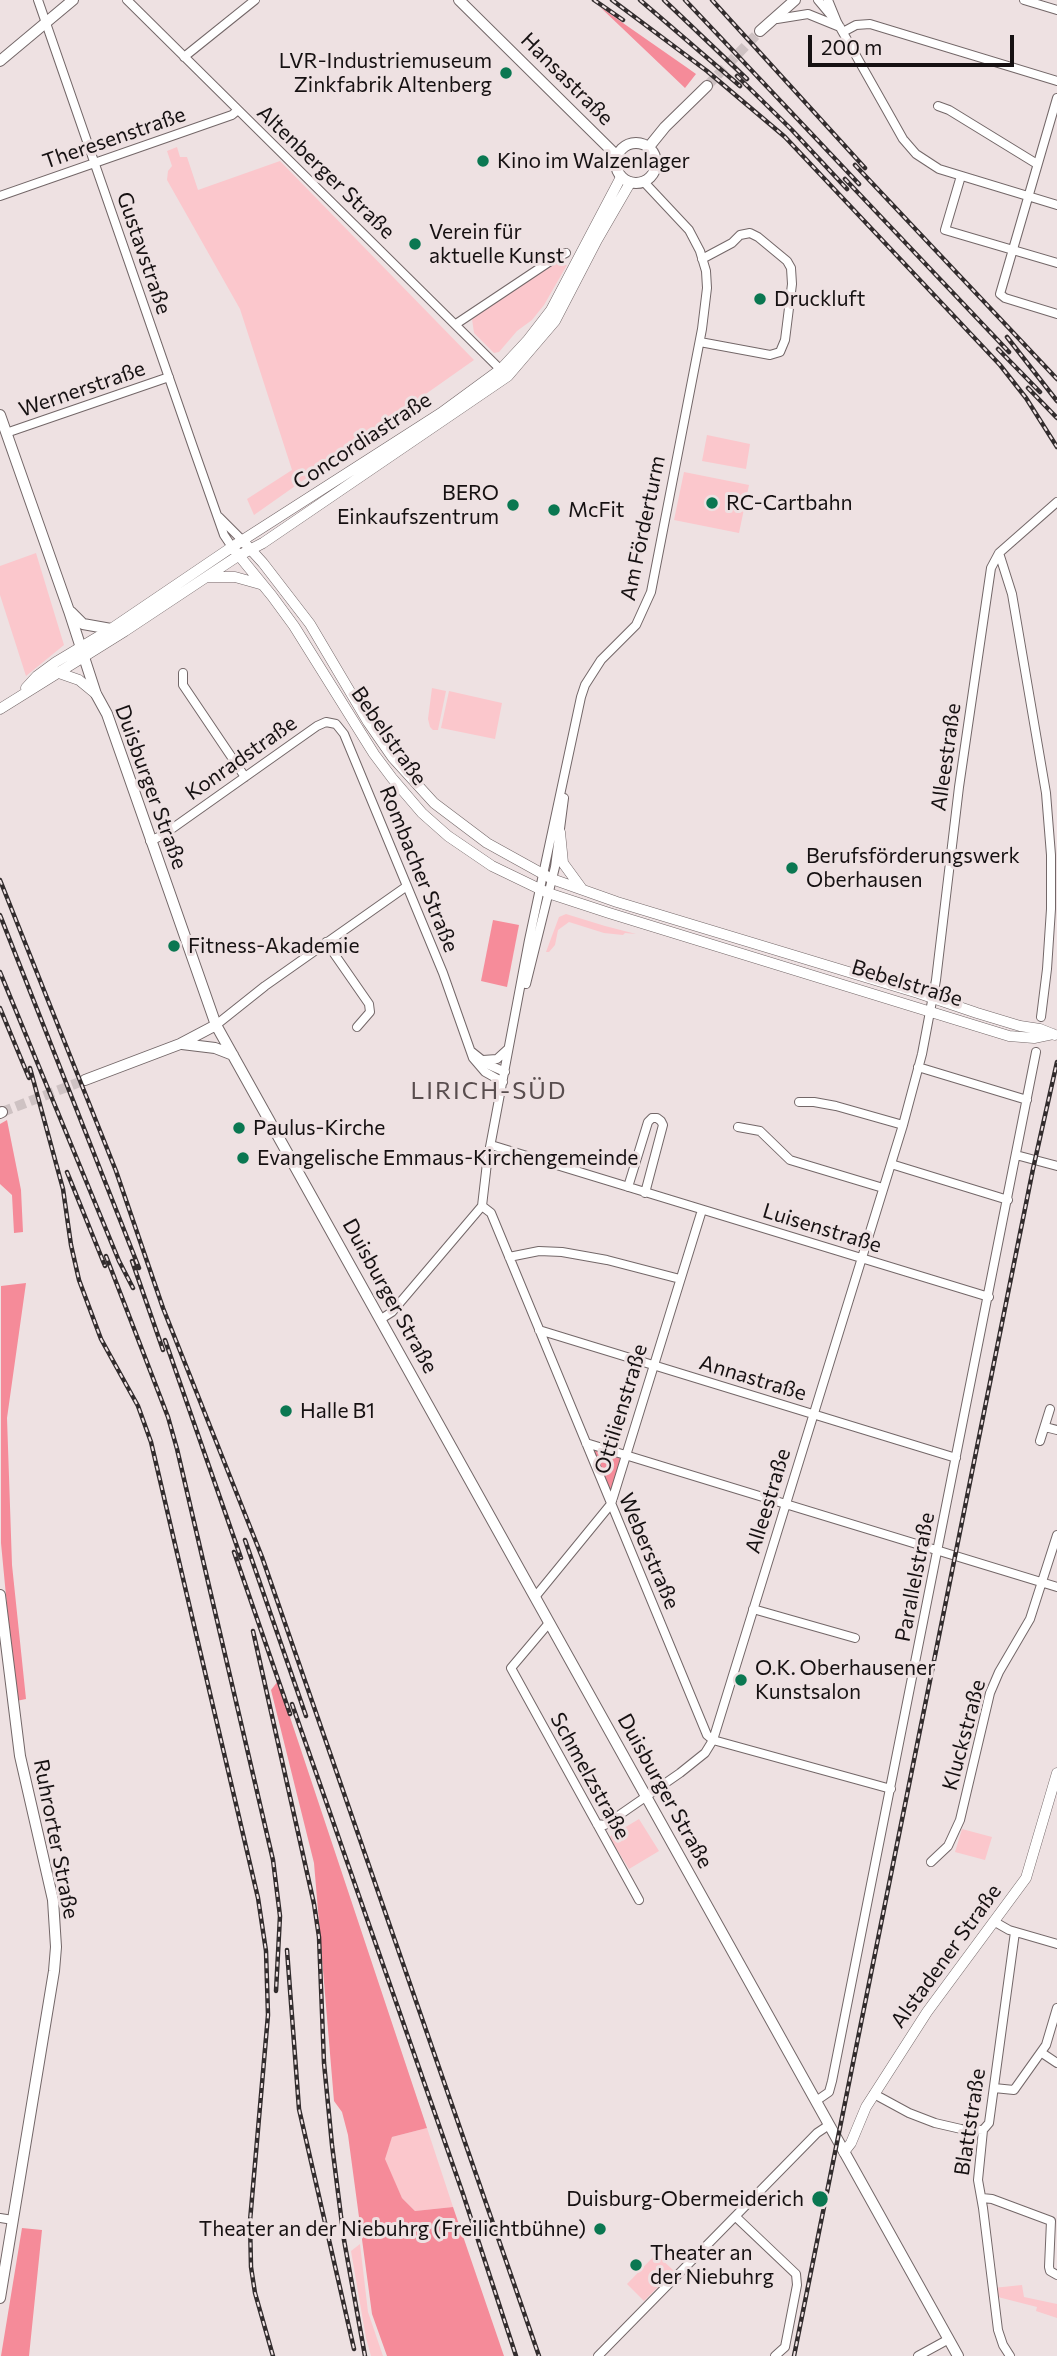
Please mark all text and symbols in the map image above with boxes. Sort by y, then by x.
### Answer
scale bar [812,21,1018,65]
street label: Hansastraße [516,28,618,130]
text: 200 m [821,34,882,59]
place label: LVR-Industriemuseum Zinkfabrik Altenberg [279,48,492,98]
marker: LVR-Industriemuseum Zinkfabrik Altenberg [498,65,514,81]
street label: Altenberger Straße [252,100,400,244]
street label: Theresenstraße [39,102,189,174]
place label: Kino im Walzenlager [497,148,690,174]
marker: Kino im Walzenlager [475,153,491,169]
street label: Gustavstraße [111,189,177,317]
place label: Verein für aktuelle Kunst [429,219,564,269]
marker: Verein für aktuelle Kunst [407,236,423,252]
place label: Druckluft [774,286,865,312]
marker: Druckluft [752,291,768,307]
street label: Wernerstraße [16,356,148,422]
street label: Concordiastraße [288,387,436,495]
street label: Am Förderturm [615,453,671,603]
place label: BERO Einkaufszentrum [337,480,499,530]
place label: RC-Cartbahn [726,490,852,516]
marker: RC-Cartbahn [704,495,720,511]
marker: BERO Einkaufszentrum [505,497,521,513]
place label: McFit [568,497,624,523]
marker: McFit [546,502,562,518]
street label: Bebelstraße [346,682,432,790]
street label: Duisburger Straße [110,701,192,873]
street label: Alleestraße [926,702,966,812]
street label: Konradstraße [180,710,302,806]
street label: Rombacher Straße [374,782,464,956]
place label: Berufsförderungswerk Oberhausen [806,843,1020,893]
marker: Berufsförderungswerk Oberhausen [784,860,800,876]
place label: Fitness-Akademie [188,933,360,959]
marker: Fitness-Akademie [166,938,182,954]
street label: Bebelstraße [849,954,965,1012]
district label: LIRICH-SÜD [412,1077,566,1105]
place label: Paulus-Kirche [253,1115,385,1141]
marker: Paulus-Kirche [231,1120,247,1136]
place label: Evangelische Emmaus-Kirchengemeinde [257,1145,638,1171]
marker: Evangelische Emmaus-Kirchengemeinde [235,1150,251,1166]
street label: Luisenstraße [760,1198,884,1258]
street label: Duisburger Straße [337,1214,443,1378]
street label: Ottilienstraße [589,1341,653,1477]
street label: Annastraße [696,1350,810,1406]
place label: Halle B1 [300,1398,375,1424]
marker: Halle B1 [278,1403,294,1419]
street label: Alleestraße [740,1445,796,1557]
street label: Weberstraße [613,1489,685,1613]
street label: Parallelstraße [890,1510,940,1644]
place label: O.K. Oberhausener Kunstsalon [755,1655,936,1705]
marker: O.K. Oberhausener Kunstsalon [733,1672,749,1688]
street label: Kluckstraße [937,1677,991,1793]
street label: Schmelzstraße [545,1708,635,1844]
street label: Duisburger Straße [612,1709,718,1873]
street label: Ruhrorter Straße [28,1757,84,1921]
street label: Alstadener Straße [885,1879,1007,2033]
street label: Blattstraße [949,2067,991,2177]
place label: Duisburg-Obermeiderich [566,2186,804,2212]
marker: Duisburg-Obermeiderich [810,2189,830,2209]
place label: Theater an der Niebuhrg (Freilichtbühne) [199,2216,586,2242]
marker: Theater an der Niebuhrg (Freilichtbühne) [592,2221,608,2237]
place label: Theater an der Niebuhrg [650,2240,774,2290]
marker: Theater an der Niebuhrg [628,2257,644,2273]

